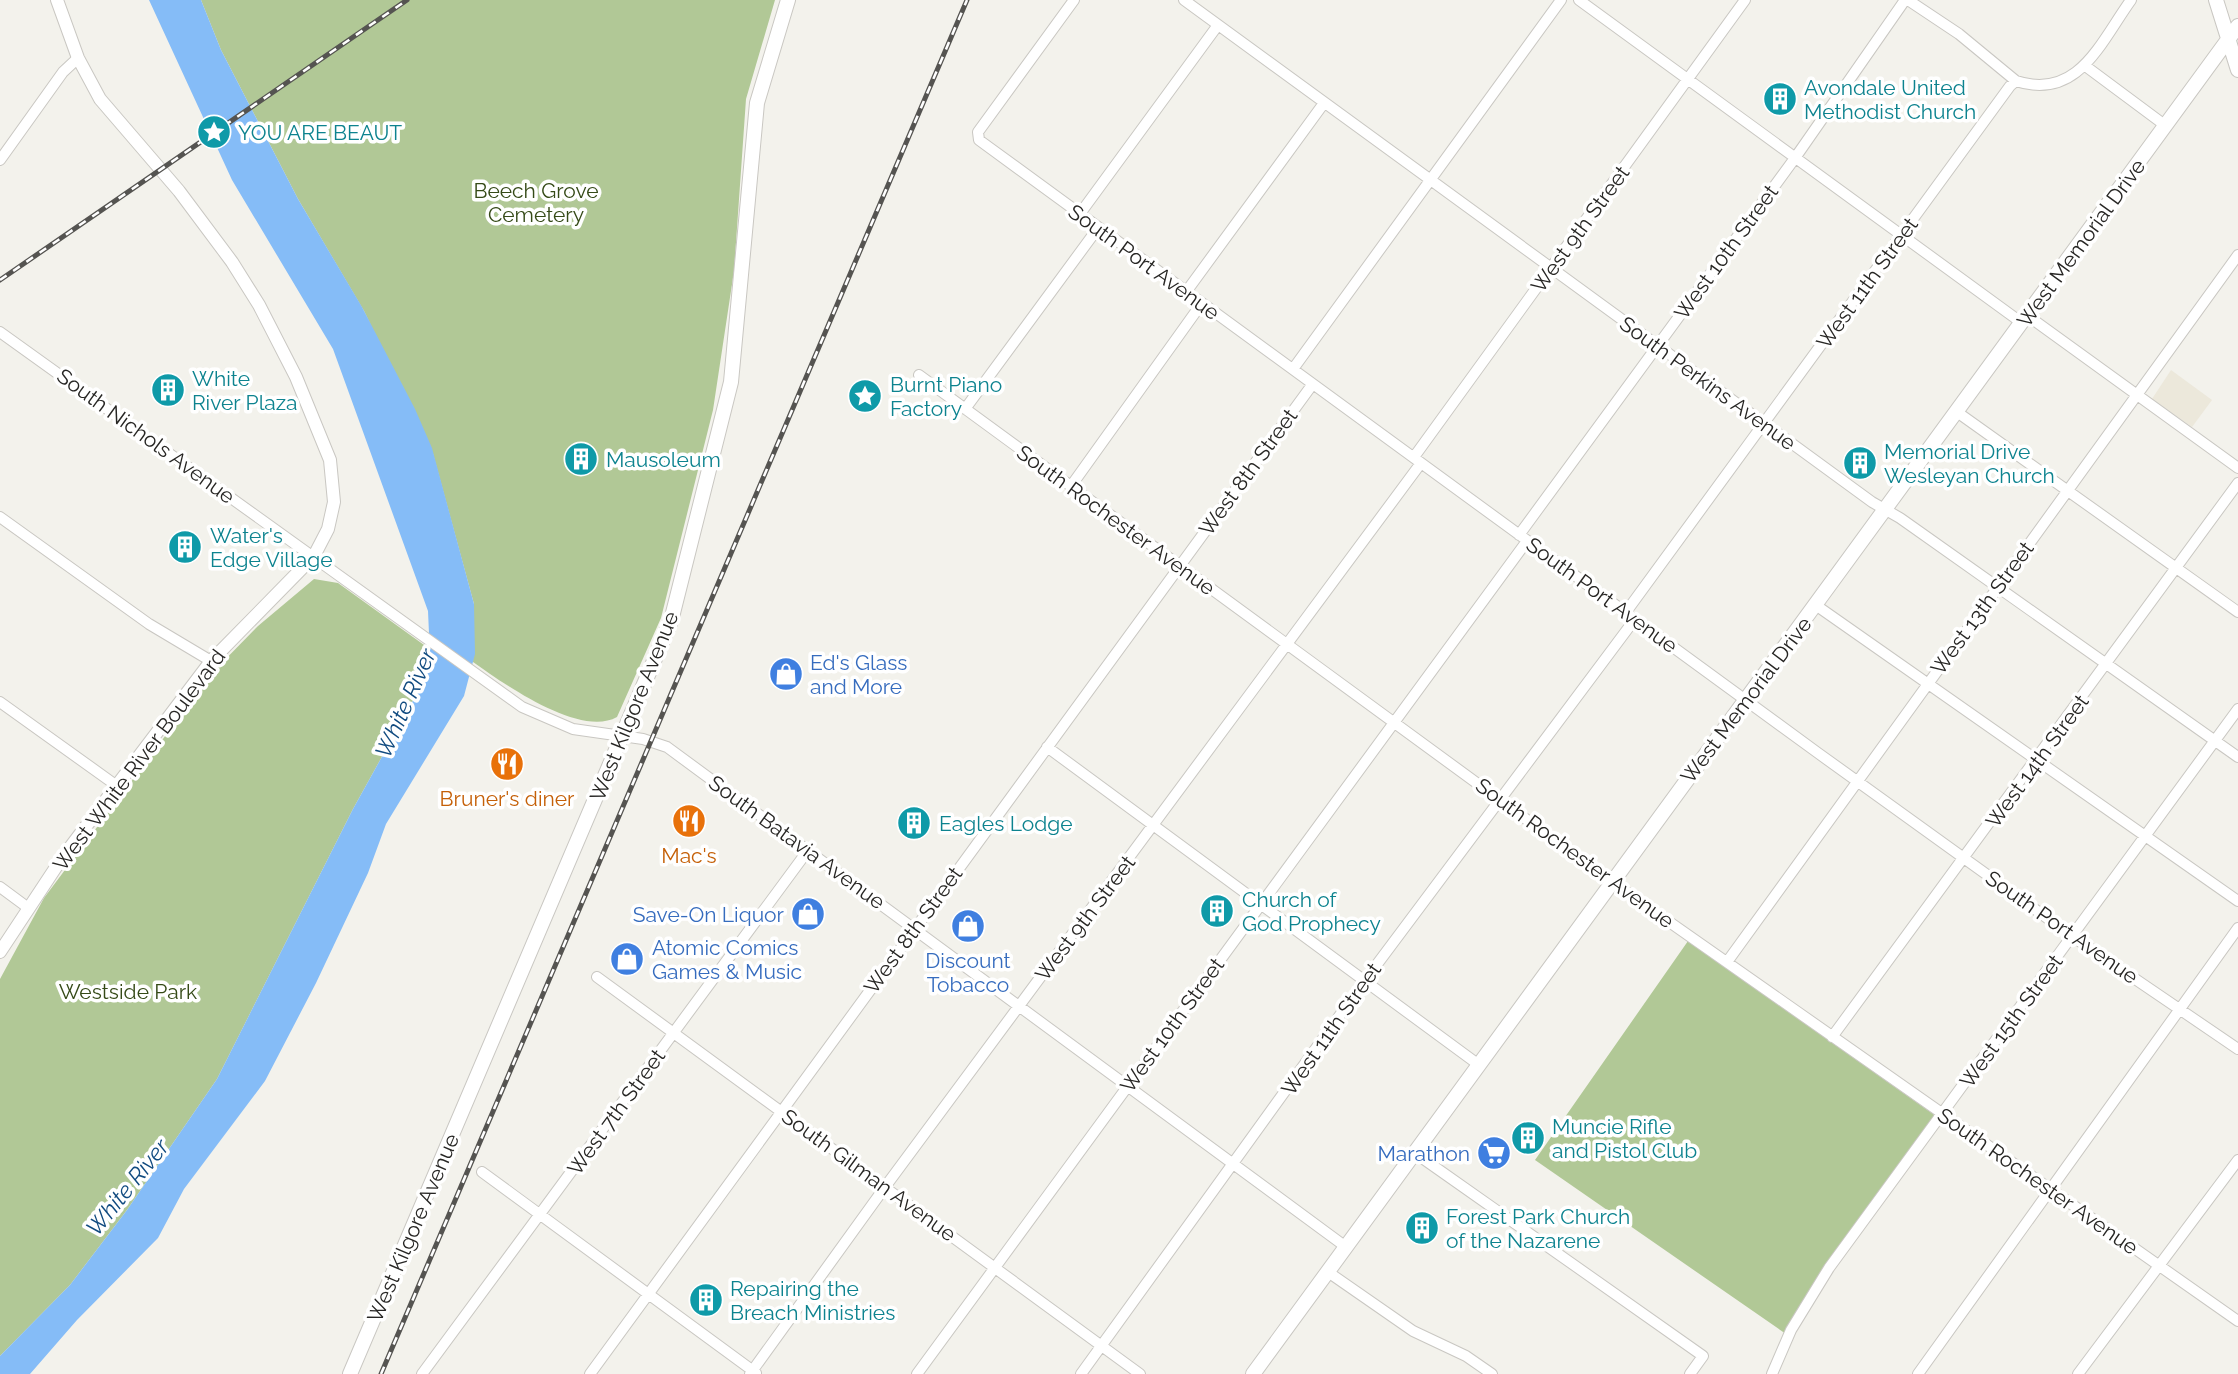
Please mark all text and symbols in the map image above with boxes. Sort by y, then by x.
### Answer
place label: Avondale United Methodist Church [1804,75,1976,124]
building icon: Avondale United Methodist Church [1761,80,1799,118]
place icon: YOU ARE BEAUT [195,113,233,151]
place label: YOU ARE BEAUT [238,120,402,145]
street label: West Memorial Drive [2012,154,2150,332]
street label: West 9th Street [1526,161,1634,297]
park label: Beech Grove Cemetery [473,178,599,227]
street label: West 10th Street [1669,180,1783,324]
street label: South Port Avenue [1064,199,1224,325]
street label: West 11th Street [1811,212,1923,354]
street label: South Perkins Avenue [1615,311,1801,455]
street label: South Nichols Avenue [52,363,240,509]
place label: White River Plaza [192,366,298,415]
building icon: White River Plaza [149,371,187,409]
place label: Burnt Piano Factory [890,372,1002,421]
place icon: Burnt Piano Factory [846,377,884,415]
street label: West 8th Street [1194,404,1302,540]
place label: Memorial Drive Wesleyan Church [1884,439,2055,488]
building icon: Mausoleum [562,440,600,478]
street label: South Rochester Avenue [1012,440,1220,600]
building icon: Memorial Drive Wesleyan Church [1841,444,1879,482]
place label: Mausoleum [606,447,721,472]
place label: Water's Edge Village [210,523,333,572]
building icon: Water's Edge Village [166,528,204,566]
street label: South Port Avenue [1522,532,1682,658]
street label: West 13th Street [1925,537,2039,679]
street label: West Kilgore Avenue [584,607,684,805]
street label: West Memorial Drive [1675,612,1817,788]
water label: White River [369,643,441,762]
street label: West White River Boulevard [48,644,230,876]
place label: Ed's Glass and More [810,650,907,699]
shop icon: Ed's Glass and More [767,655,805,693]
street label: West 14th Street [1980,689,2094,833]
restaurant icon: Bruner's diner [488,745,526,783]
street label: South Batavia Avenue [704,770,890,914]
street label: South Rochester Avenue [1471,773,1679,933]
place label: Bruner's diner [440,786,575,811]
restaurant icon: Mac's [670,802,708,840]
building icon: Eagles Lodge [895,804,933,842]
place label: Eagles Lodge [939,811,1073,836]
place label: Mac's [661,843,717,868]
street label: West 9th Street [1030,850,1140,986]
street label: West 8th Street [859,862,967,998]
street label: South Port Avenue [1981,865,2143,989]
place label: Church of God Prophecy [1242,887,1381,936]
building icon: Church of God Prophecy [1198,892,1236,930]
shop icon: Save-On Liquor [789,895,827,933]
place label: Save-On Liquor [633,902,785,927]
shop icon: Discount Tobacco [949,907,987,945]
place label: Atomic Comics Games & Music [652,935,802,984]
shop icon: Atomic Comics Games & Music [608,940,646,978]
place label: Discount Tobacco [925,948,1011,997]
street label: West 15th Street [1954,949,2068,1093]
street label: West 10th Street [1115,953,1229,1097]
street label: West 11th Street [1276,958,1386,1100]
park label: Westside Park [59,979,197,1004]
street label: West 7th Street [562,1044,670,1180]
street label: South Rochester Avenue [1933,1102,2143,1260]
street label: South Gilman Avenue [777,1103,961,1247]
place label: Muncie Rifle and Pistol Club [1552,1114,1697,1163]
building icon: Muncie Rifle and Pistol Club [1509,1119,1547,1157]
street label: West Kilgore Avenue [362,1130,464,1326]
water label: White River [80,1132,175,1241]
supermarket icon: Marathon [1475,1134,1513,1172]
place label: Marathon [1378,1141,1470,1166]
place label: Forest Park Church of the Nazarene [1446,1204,1630,1253]
building icon: Forest Park Church of the Nazarene [1403,1209,1441,1247]
place label: Repairing the Breach Ministries [730,1276,895,1325]
building icon: Repairing the Breach Ministries [687,1281,725,1319]

